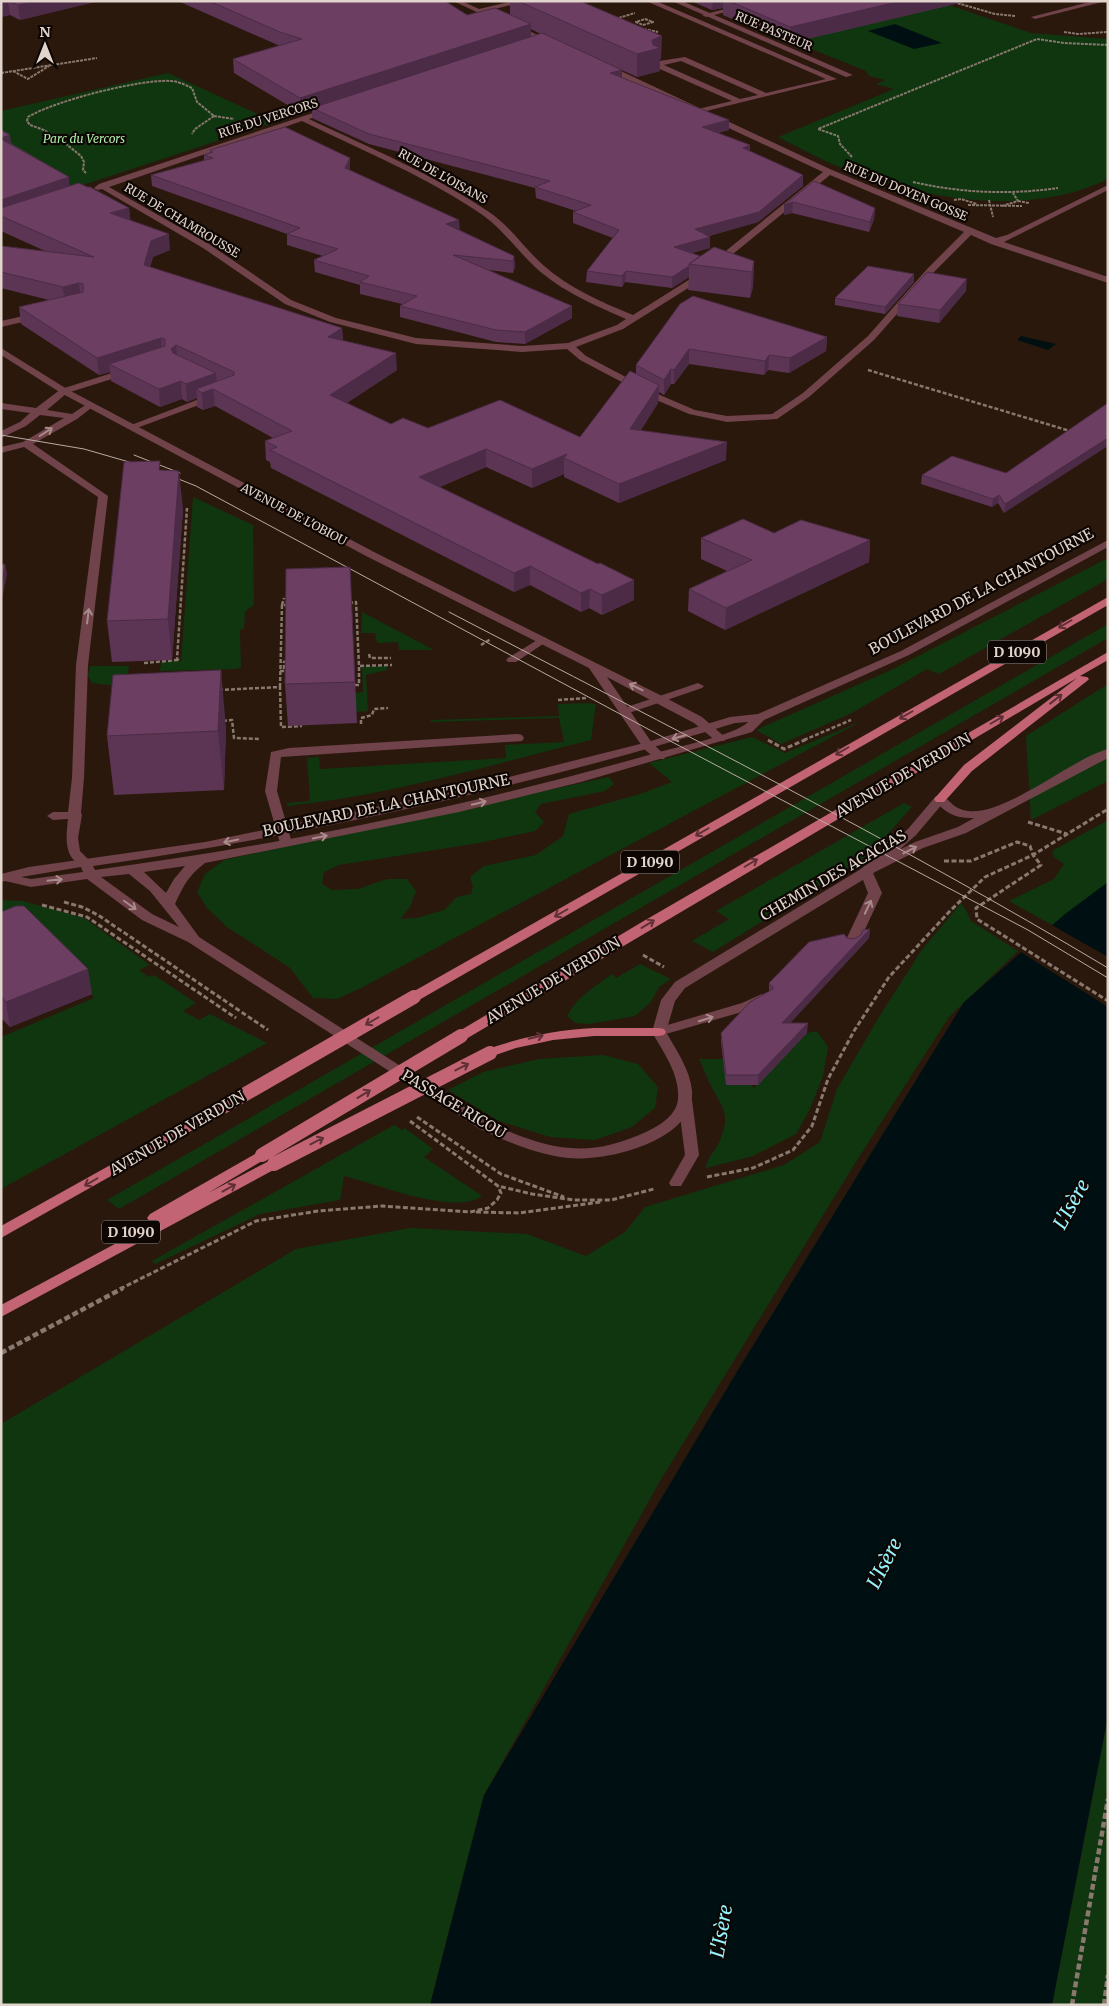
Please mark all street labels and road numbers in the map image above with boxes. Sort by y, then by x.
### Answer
street label: RUE PASTEUR [733,8,816,54]
street label: RUE DU VERCORS [216,95,320,141]
street label: RUE DE L'OISANS [396,145,490,207]
street label: RUE DU DOYEN GOSSE [842,158,970,224]
street label: RUE DE CHAMROUSSE [122,180,243,261]
street label: AVENUE DE L'OBIOU [238,479,350,548]
street label: BOULEVARD DE LA CHANTOURNE [865,523,1097,658]
road number: D 1090 [988,640,1046,664]
street label: AVENUE DE VERDUN [831,728,974,822]
street label: BOULEVARD DE LA CHANTOURNE [261,769,512,840]
street label: CHEMIN DES ACACIAS [757,825,910,925]
road number: D 1090 [621,850,679,874]
street label: AVENUE DE VERDUN [482,932,624,1028]
street label: PASSAGE RICOU [399,1065,509,1143]
street label: AVENUE DE VERDUN [105,1086,248,1180]
road number: D 1090 [102,1220,160,1244]

